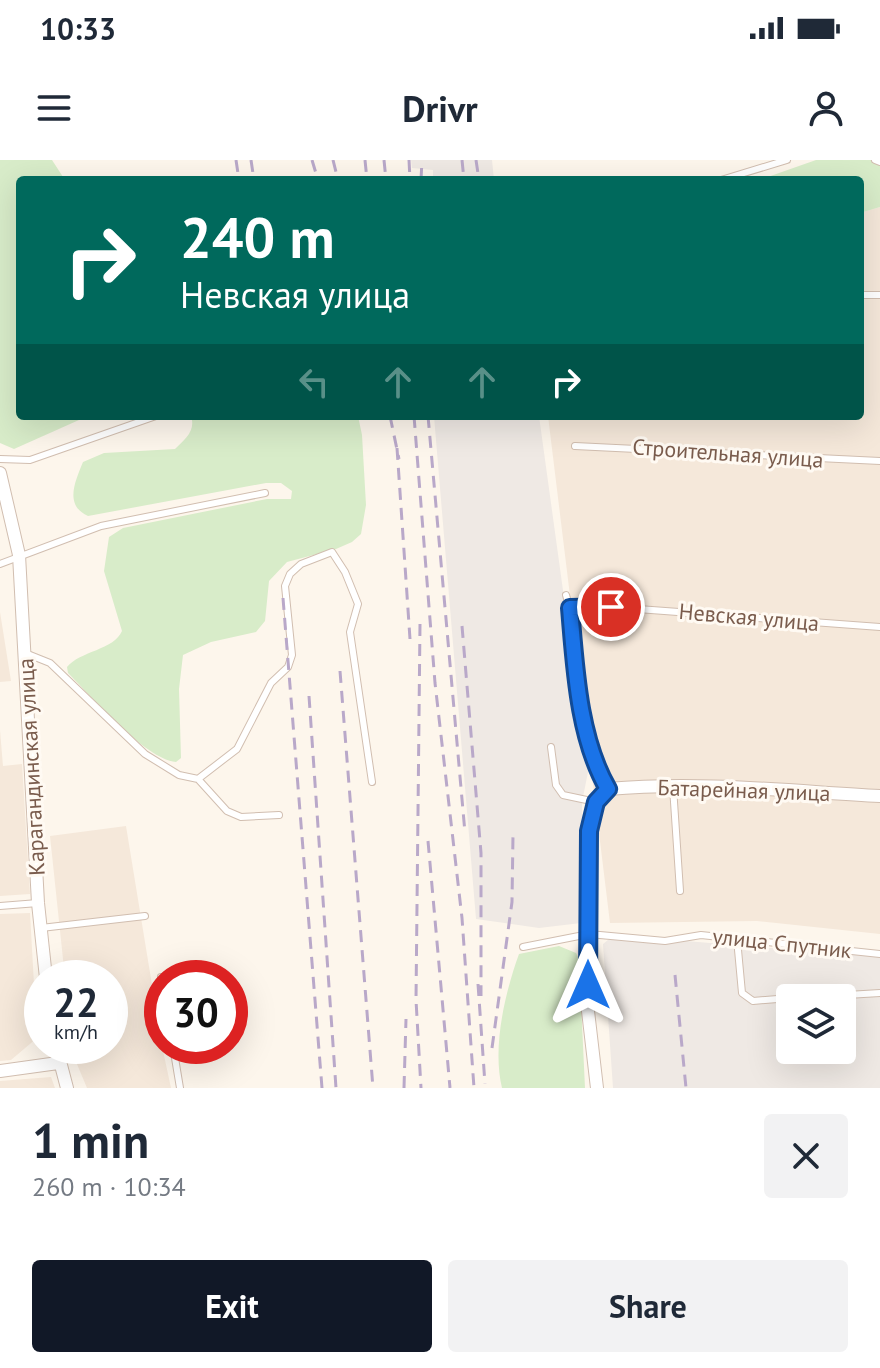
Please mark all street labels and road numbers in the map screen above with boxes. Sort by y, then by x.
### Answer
street label: Строительная улица [632,432,824,474]
street label: Невская улица [678,597,820,637]
street label: Карагандинская улица [11,658,51,876]
street label: Батарейная улица [657,773,831,807]
street label: улица Спутник [711,922,853,964]

